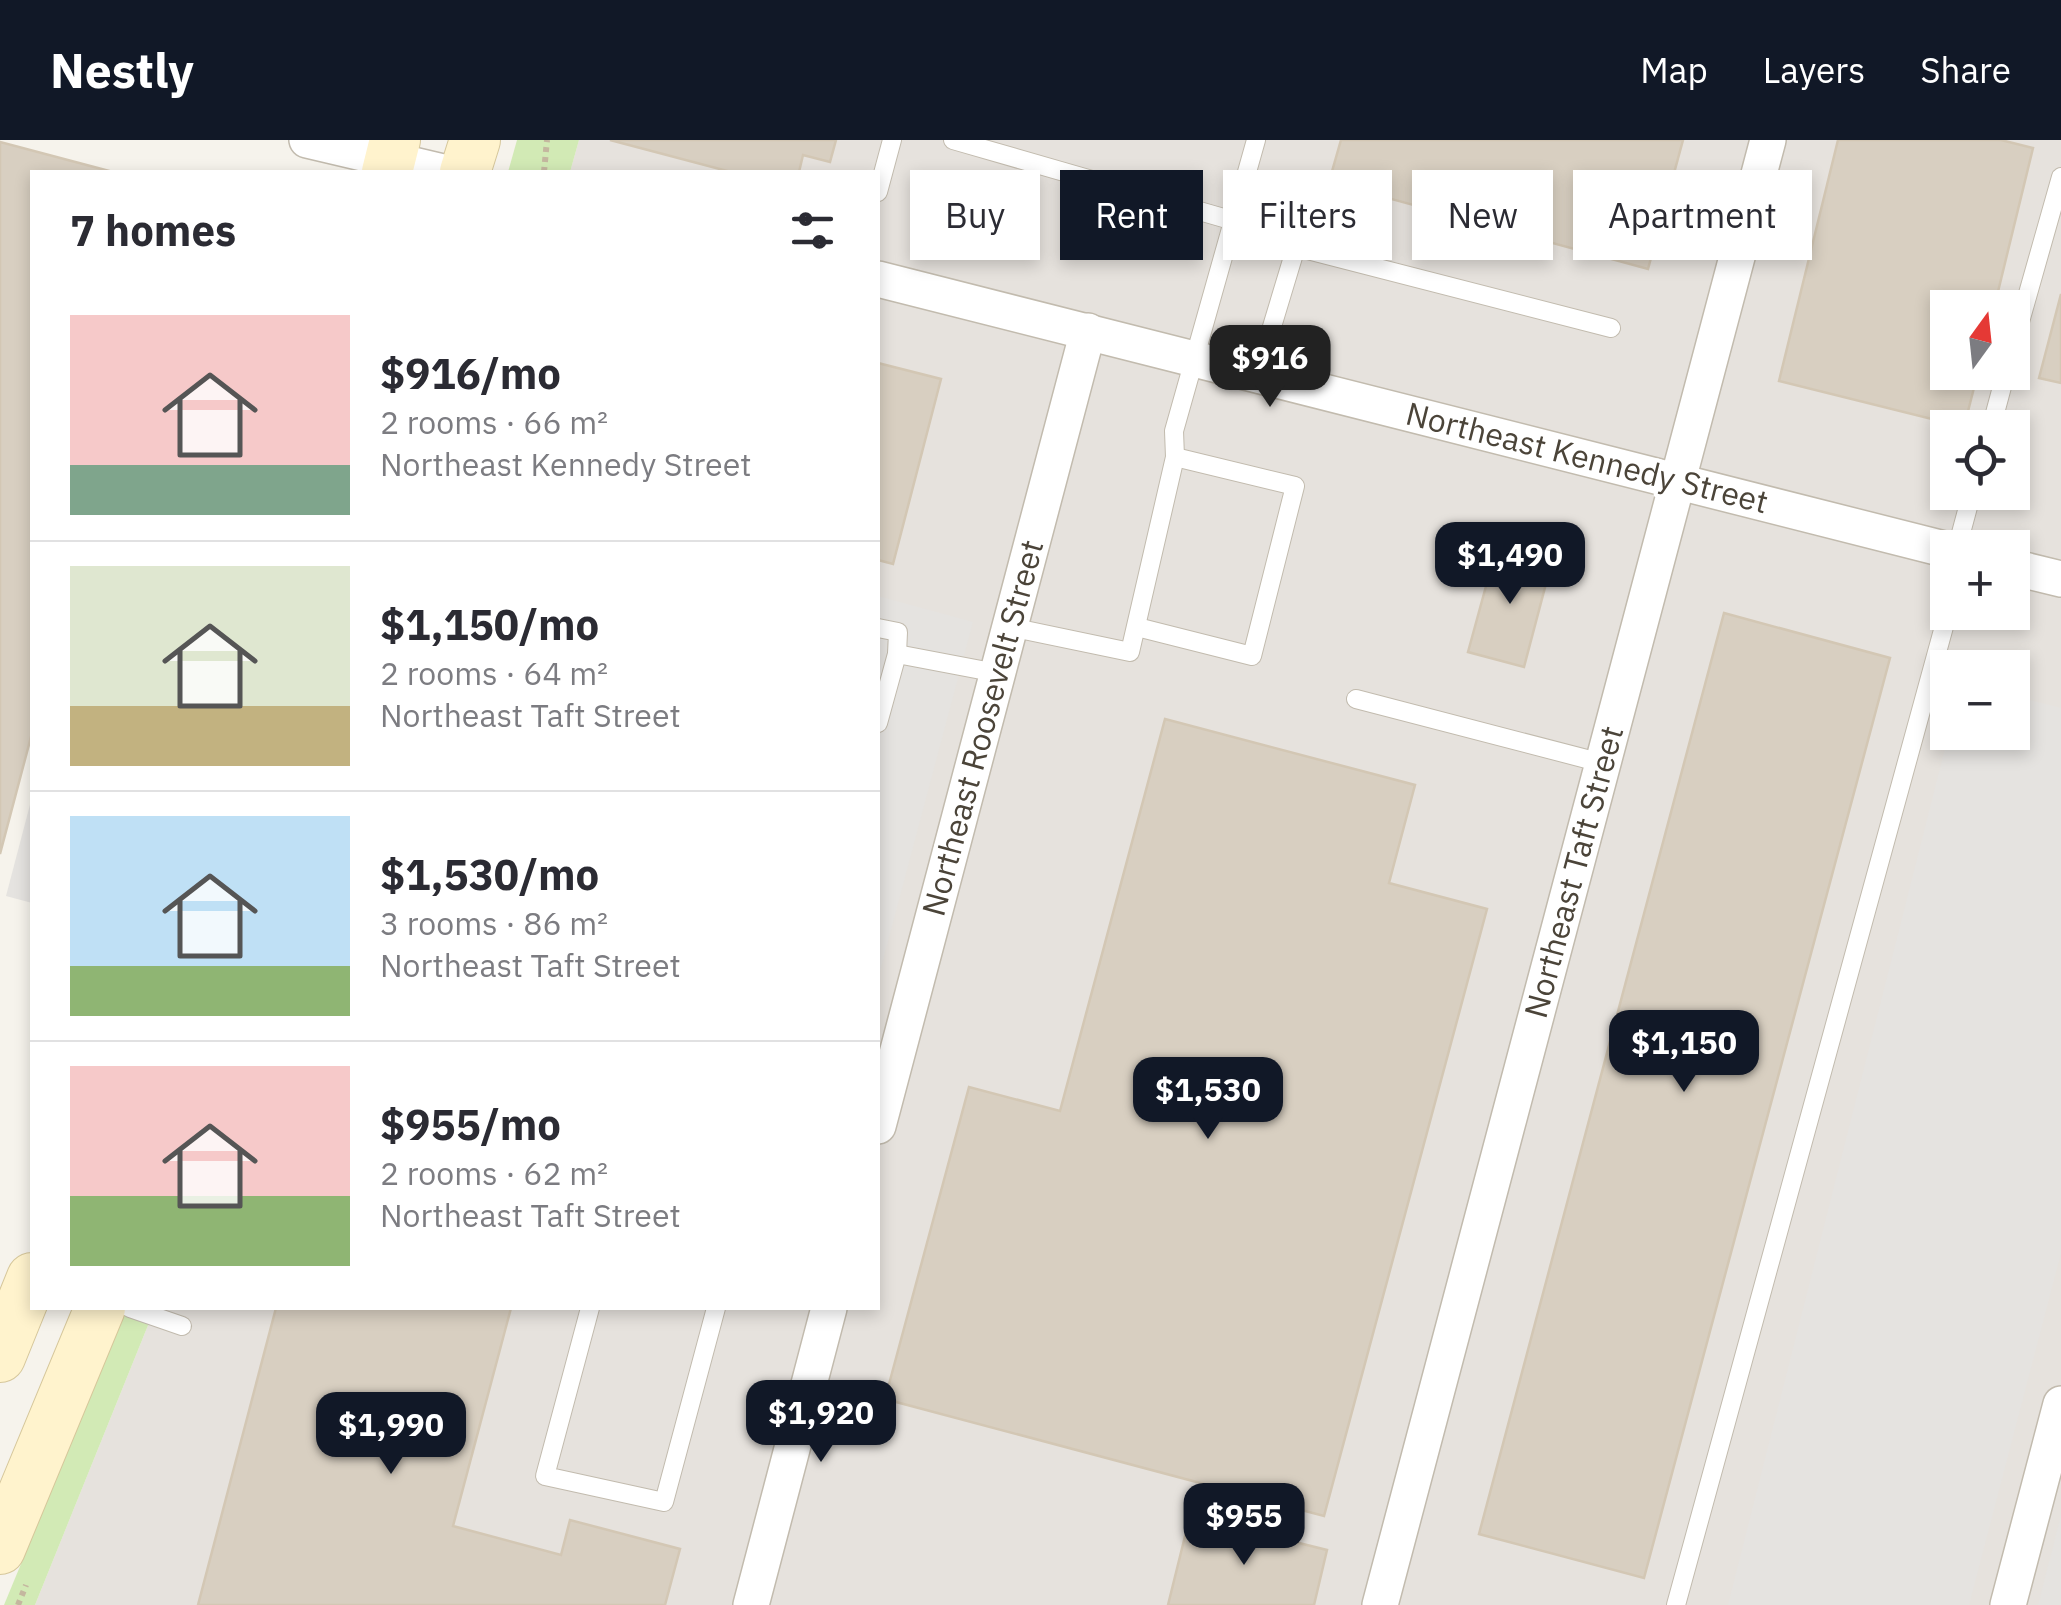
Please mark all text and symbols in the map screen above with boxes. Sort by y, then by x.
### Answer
text: Nestly [50,39,194,101]
text: Map [1640,47,1708,93]
text: Layers [1763,47,1865,93]
text: Share [1920,47,2011,93]
chip: Buy [910,170,1040,260]
chip: Rent [1060,170,1203,260]
chip: Filters [1223,170,1392,260]
chip: New [1412,170,1553,260]
chip: Apartment [1573,170,1812,260]
text: 7 homes [70,203,236,258]
icon: filters [785,203,840,258]
north arrow [1930,290,2030,390]
map controls [1930,290,2030,750]
pin: $916 [1211,325,1329,410]
text: $916 [1232,336,1308,378]
text: $916/mo [380,346,561,401]
icon: home [150,355,270,475]
street label: Northeast Kennedy Street [1402,392,1773,522]
text: 2 rooms · 66 m² [380,401,608,443]
button: locate [1930,410,2030,510]
text: Northeast Kennedy Street [380,443,751,485]
pin: $1,490 [1429,522,1591,607]
button: + [1930,530,2030,630]
text: $1,490 [1457,533,1563,575]
street label: Northeast Roosevelt Street [912,535,1052,920]
text: $1,150/mo [380,597,599,652]
icon: home [150,606,270,726]
button: − [1930,650,2030,750]
text: 2 rooms · 64 m² [380,652,608,694]
text: Northeast Taft Street [380,694,681,736]
street label: Northeast Taft Street [1514,721,1632,1022]
text: $1,530/mo [380,847,599,902]
icon: home [150,856,270,976]
text: 3 rooms · 86 m² [380,902,608,944]
text: Northeast Taft Street [380,944,681,986]
pin: $1,150 [1603,1010,1765,1095]
text: $1,150 [1631,1021,1737,1063]
pin: $1,530 [1127,1057,1289,1142]
text: $1,530 [1155,1068,1261,1110]
text: $955/mo [380,1097,561,1152]
icon: home [150,1106,270,1226]
text: 2 rooms · 62 m² [380,1152,608,1194]
text: Northeast Taft Street [380,1194,681,1236]
pin: $1,920 [740,1380,902,1465]
text: $1,920 [768,1391,874,1433]
pin: $1,990 [310,1392,472,1477]
text: $1,990 [338,1403,444,1445]
pin: $955 [1185,1483,1303,1568]
text: $955 [1206,1494,1282,1536]

